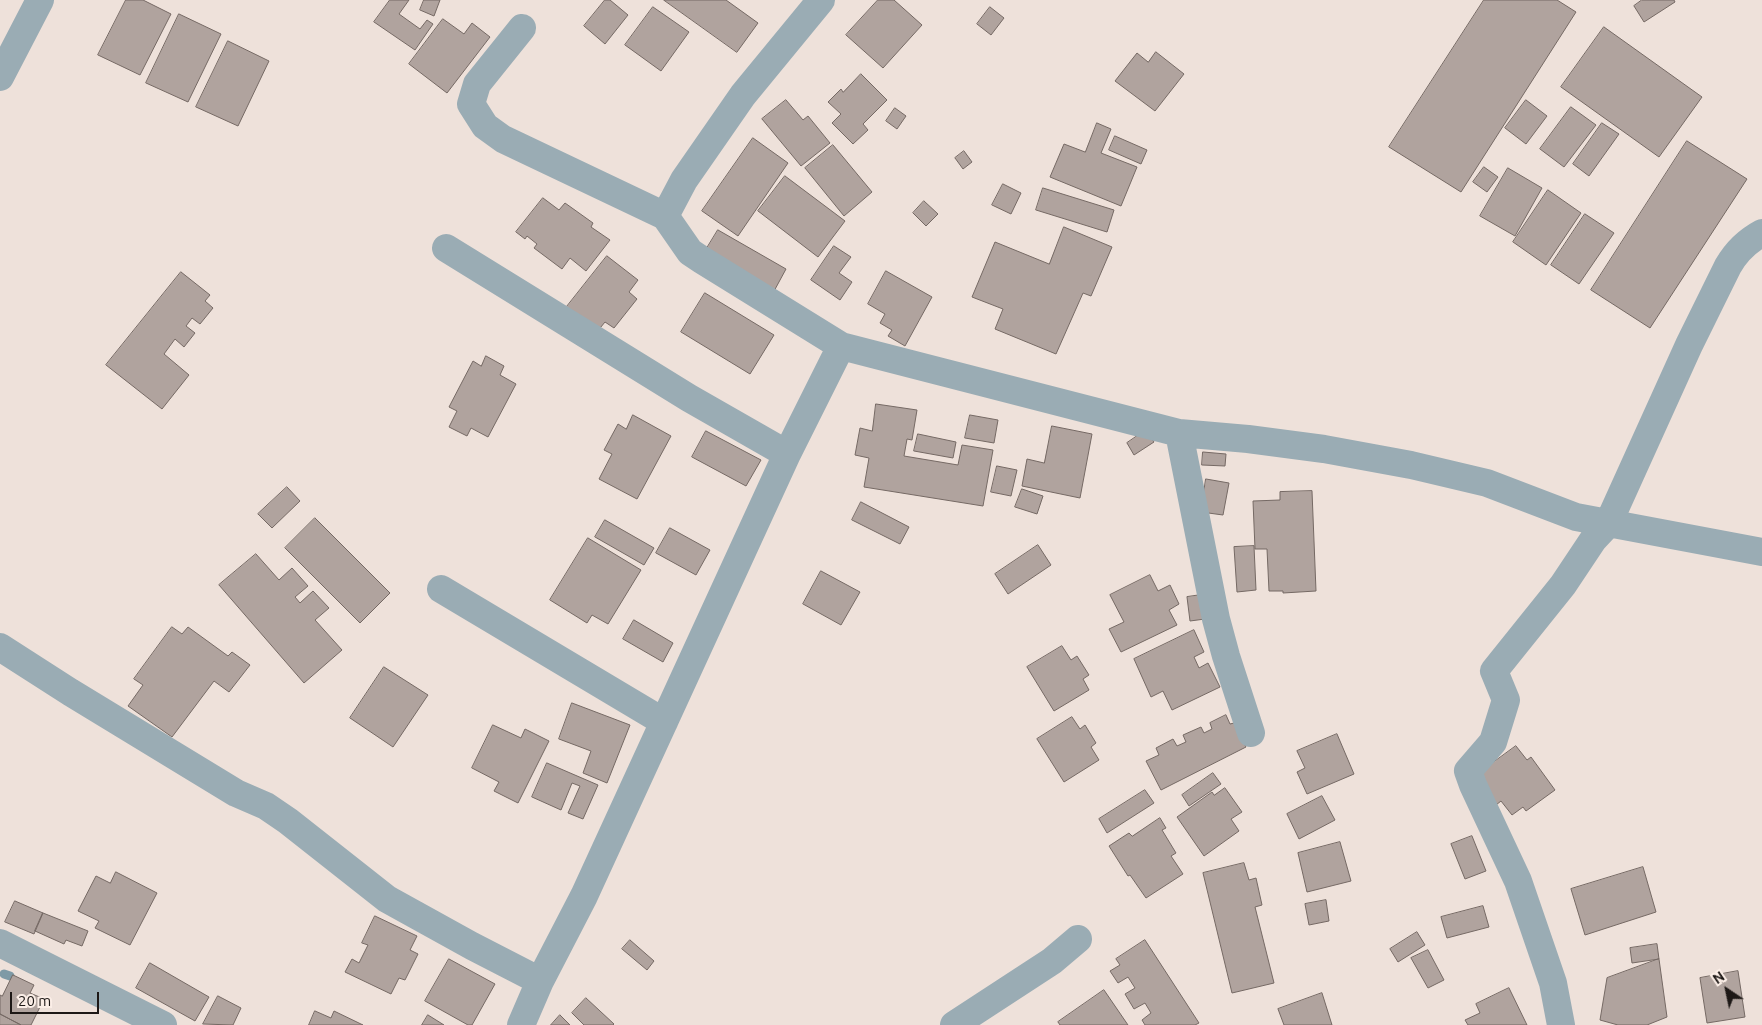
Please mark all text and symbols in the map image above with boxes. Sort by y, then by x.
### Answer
north arrow [1702,965,1752,1015]
text: N [1710,968,1727,987]
scale bar [12,982,101,1014]
text: 20 m [18,992,51,1009]

